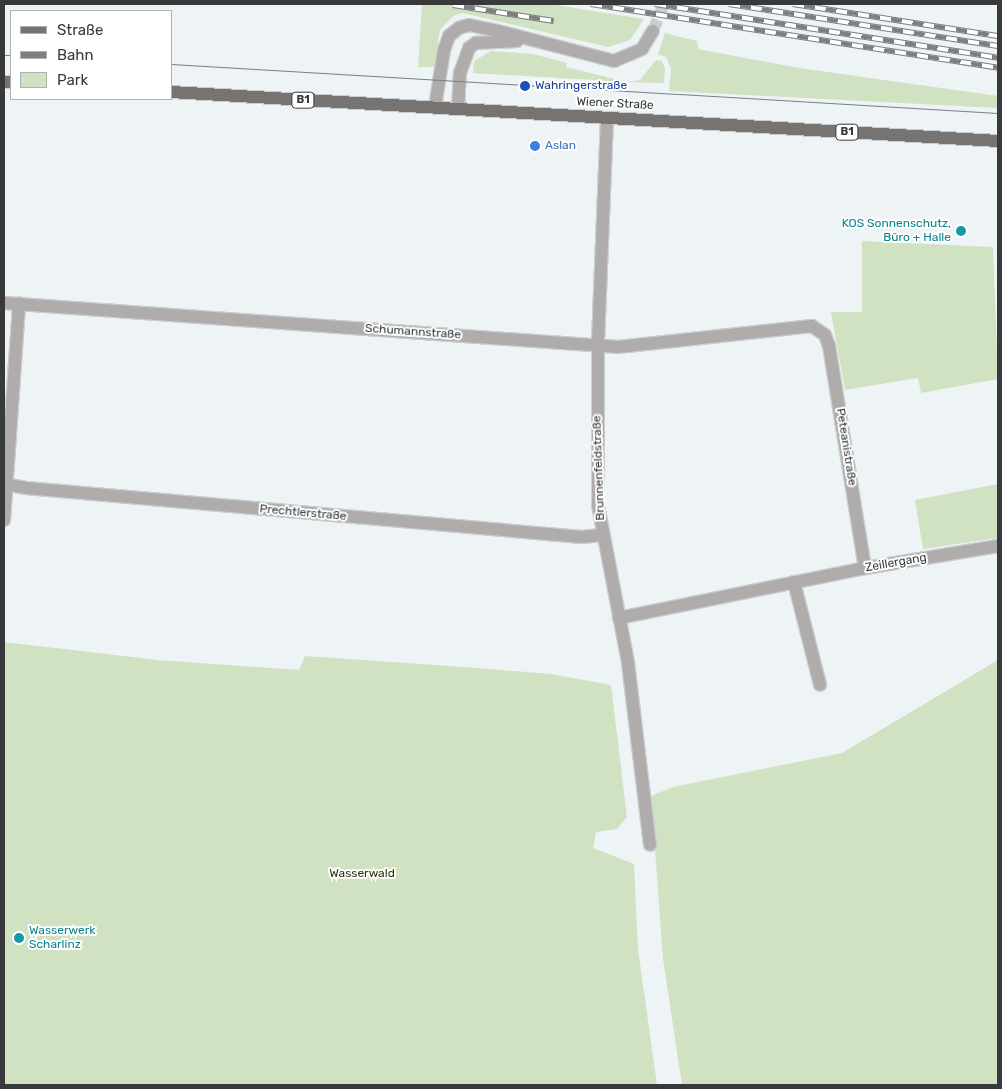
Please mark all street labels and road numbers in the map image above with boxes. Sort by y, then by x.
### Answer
road number: B1 [290,92,316,108]
street label: Wiener Straße [576,95,654,113]
road number: B1 [834,124,860,140]
street label: Schumannstraße [365,321,461,343]
street label: Peteanistraße [833,407,859,487]
street label: Brunnenfeldstraße [590,415,608,521]
street label: Prechtlerstraße [259,502,347,524]
street label: Zeillergang [864,551,928,575]

